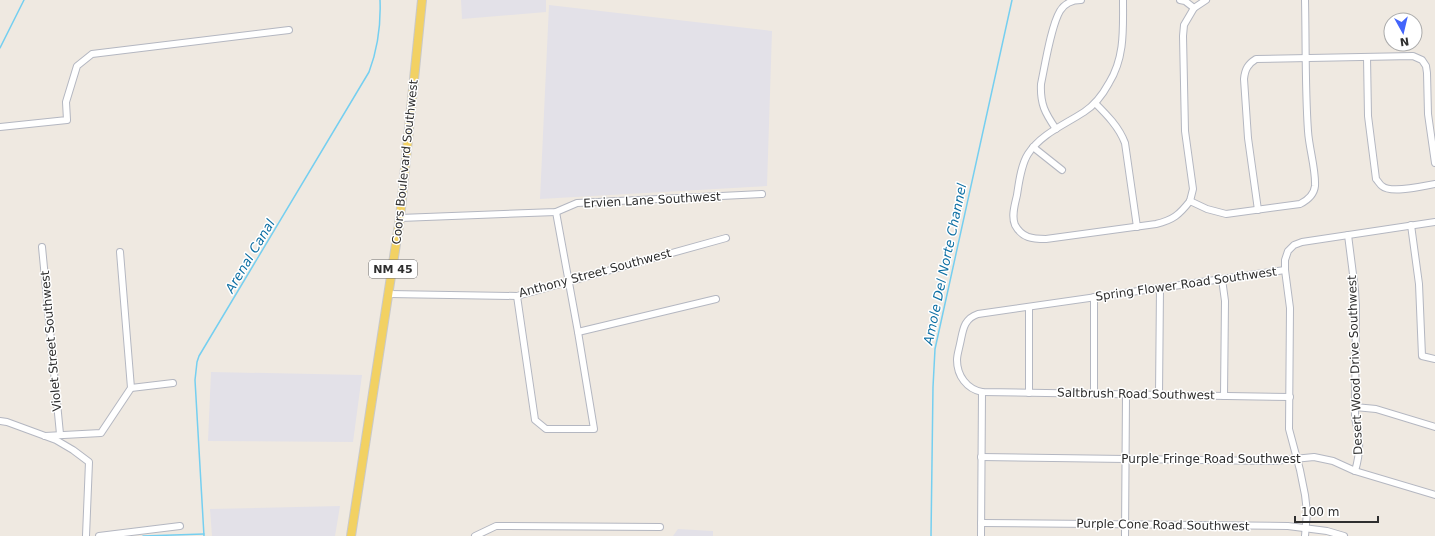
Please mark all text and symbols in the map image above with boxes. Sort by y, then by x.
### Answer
north arrow [1383,12,1423,52]
text: N [1399,34,1410,48]
street label: Coors Boulevard Southwest [389,79,421,245]
water label: Amole Del Norte Channel [920,182,970,347]
street label: Ervien Lane Southwest [583,189,721,211]
water label: Arenal Canal [222,216,278,296]
street label: Anthony Street Southwest [517,246,673,300]
road number: NM 45 [369,260,417,278]
street label: Spring Flower Road Southwest [1094,264,1278,304]
street label: Violet Street Southwest [38,270,64,412]
street label: Desert Wood Drive Southwest [1345,275,1365,455]
street label: Saltbrush Road Southwest [1057,386,1215,402]
street label: Purple Fringe Road Southwest [1121,452,1301,466]
scale bar [1295,498,1378,524]
text: 100 m [1301,505,1339,519]
street label: Purple Cone Road Southwest [1076,516,1250,534]

